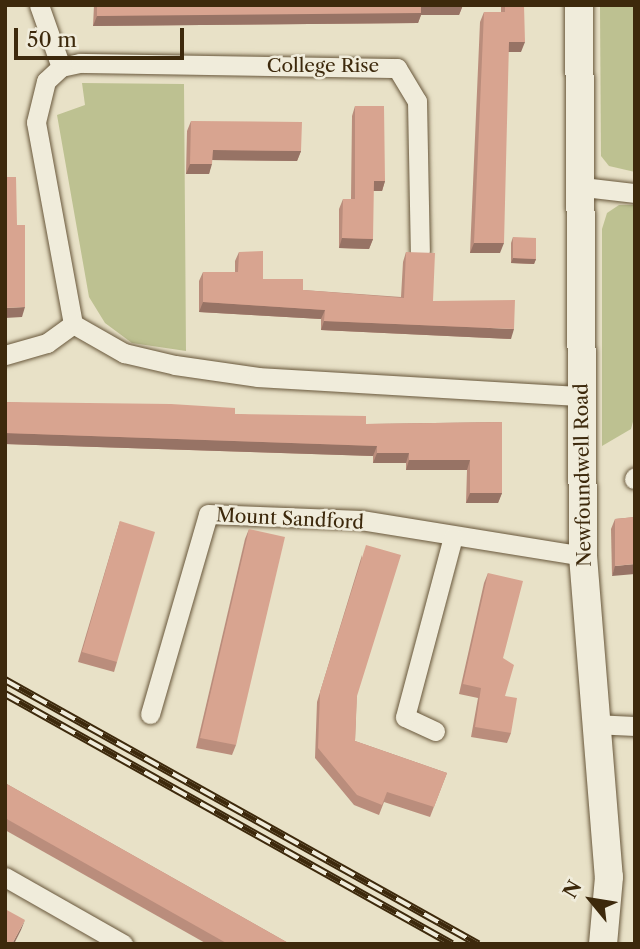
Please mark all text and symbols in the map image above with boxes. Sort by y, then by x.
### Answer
scale bar [18,14,187,58]
text: 50 m [27,27,77,52]
street label: College Rise [267,55,379,77]
street label: Newfoundwell Road [570,383,596,567]
street label: Mount Sandford [215,504,365,534]
north arrow [556,865,626,935]
text: N [558,876,586,902]

